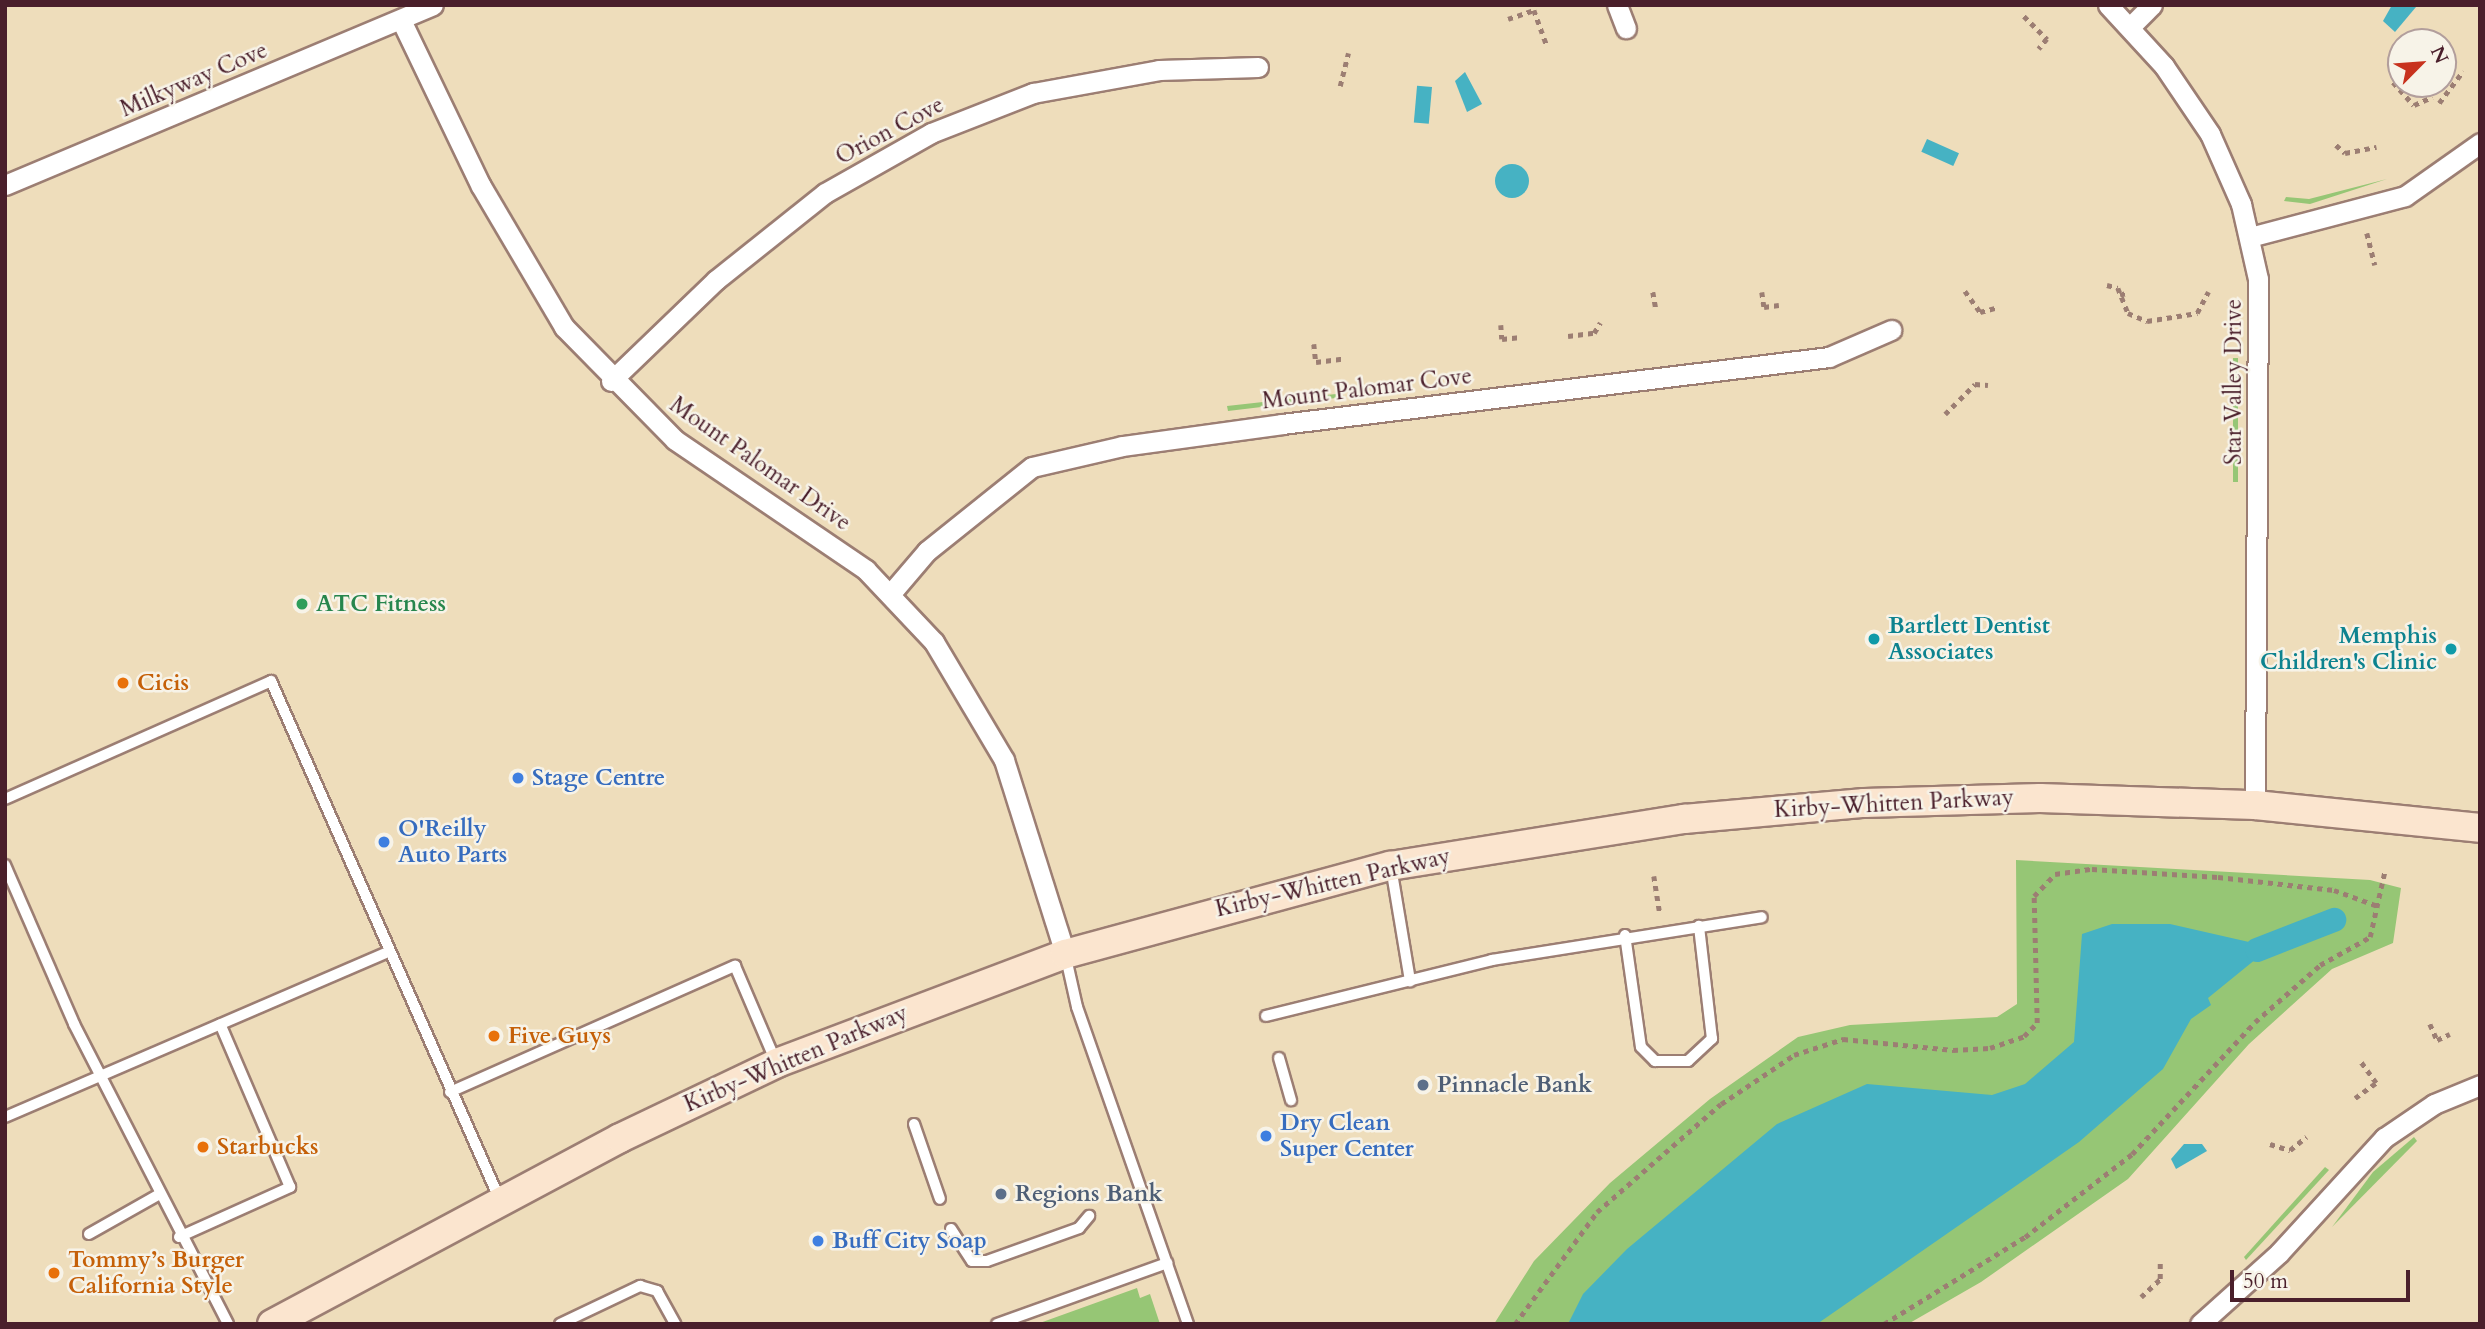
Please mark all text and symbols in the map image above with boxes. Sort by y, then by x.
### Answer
north arrow [2387,28,2457,98]
street label: Milkyway Cove [116,37,272,123]
text: N [2424,42,2454,68]
street label: Orion Cove [831,91,949,171]
street label: Star Valley Drive [2220,299,2248,465]
street label: Mount Palomar Cove [1261,362,1473,416]
street label: Mount Palomar Drive [664,391,856,537]
place label: ATC Fitness [316,590,446,618]
marker: ATC Fitness [294,596,310,612]
place label: Bartlett Dentist Associates [1888,612,2050,666]
place label: Memphis Children's Clinic [2260,622,2437,676]
marker: Bartlett Dentist Associates [1866,631,1882,647]
marker: Memphis Children's Clinic [2443,641,2459,657]
place label: Cicis [137,669,189,697]
marker: Cicis [115,675,131,691]
place label: Stage Centre [532,764,665,792]
marker: Stage Centre [510,770,526,786]
street label: Kirby-Whitten Parkway [1773,784,2015,824]
place label: O'Reilly Auto Parts [398,815,507,869]
marker: O'Reilly Auto Parts [376,834,392,850]
street label: Kirby-Whitten Parkway [1213,843,1453,923]
street label: Kirby-Whitten Parkway [680,999,912,1119]
place label: Five Guys [508,1022,611,1050]
marker: Five Guys [486,1028,502,1044]
place label: Pinnacle Bank [1437,1071,1592,1099]
marker: Pinnacle Bank [1415,1077,1431,1093]
place label: Dry Clean Super Center [1280,1109,1414,1163]
marker: Dry Clean Super Center [1258,1128,1274,1144]
place label: Starbucks [217,1133,319,1161]
marker: Starbucks [195,1139,211,1155]
place label: Regions Bank [1015,1180,1163,1208]
marker: Regions Bank [993,1186,1009,1202]
place label: Buff City Soap [832,1227,987,1255]
marker: Buff City Soap [810,1233,826,1249]
place label: Tommy’s Burger California Style [68,1246,244,1300]
scale bar [2233,1256,2413,1300]
marker: Tommy’s Burger California Style [46,1265,62,1281]
text: 50 m [2243,1267,2288,1296]

